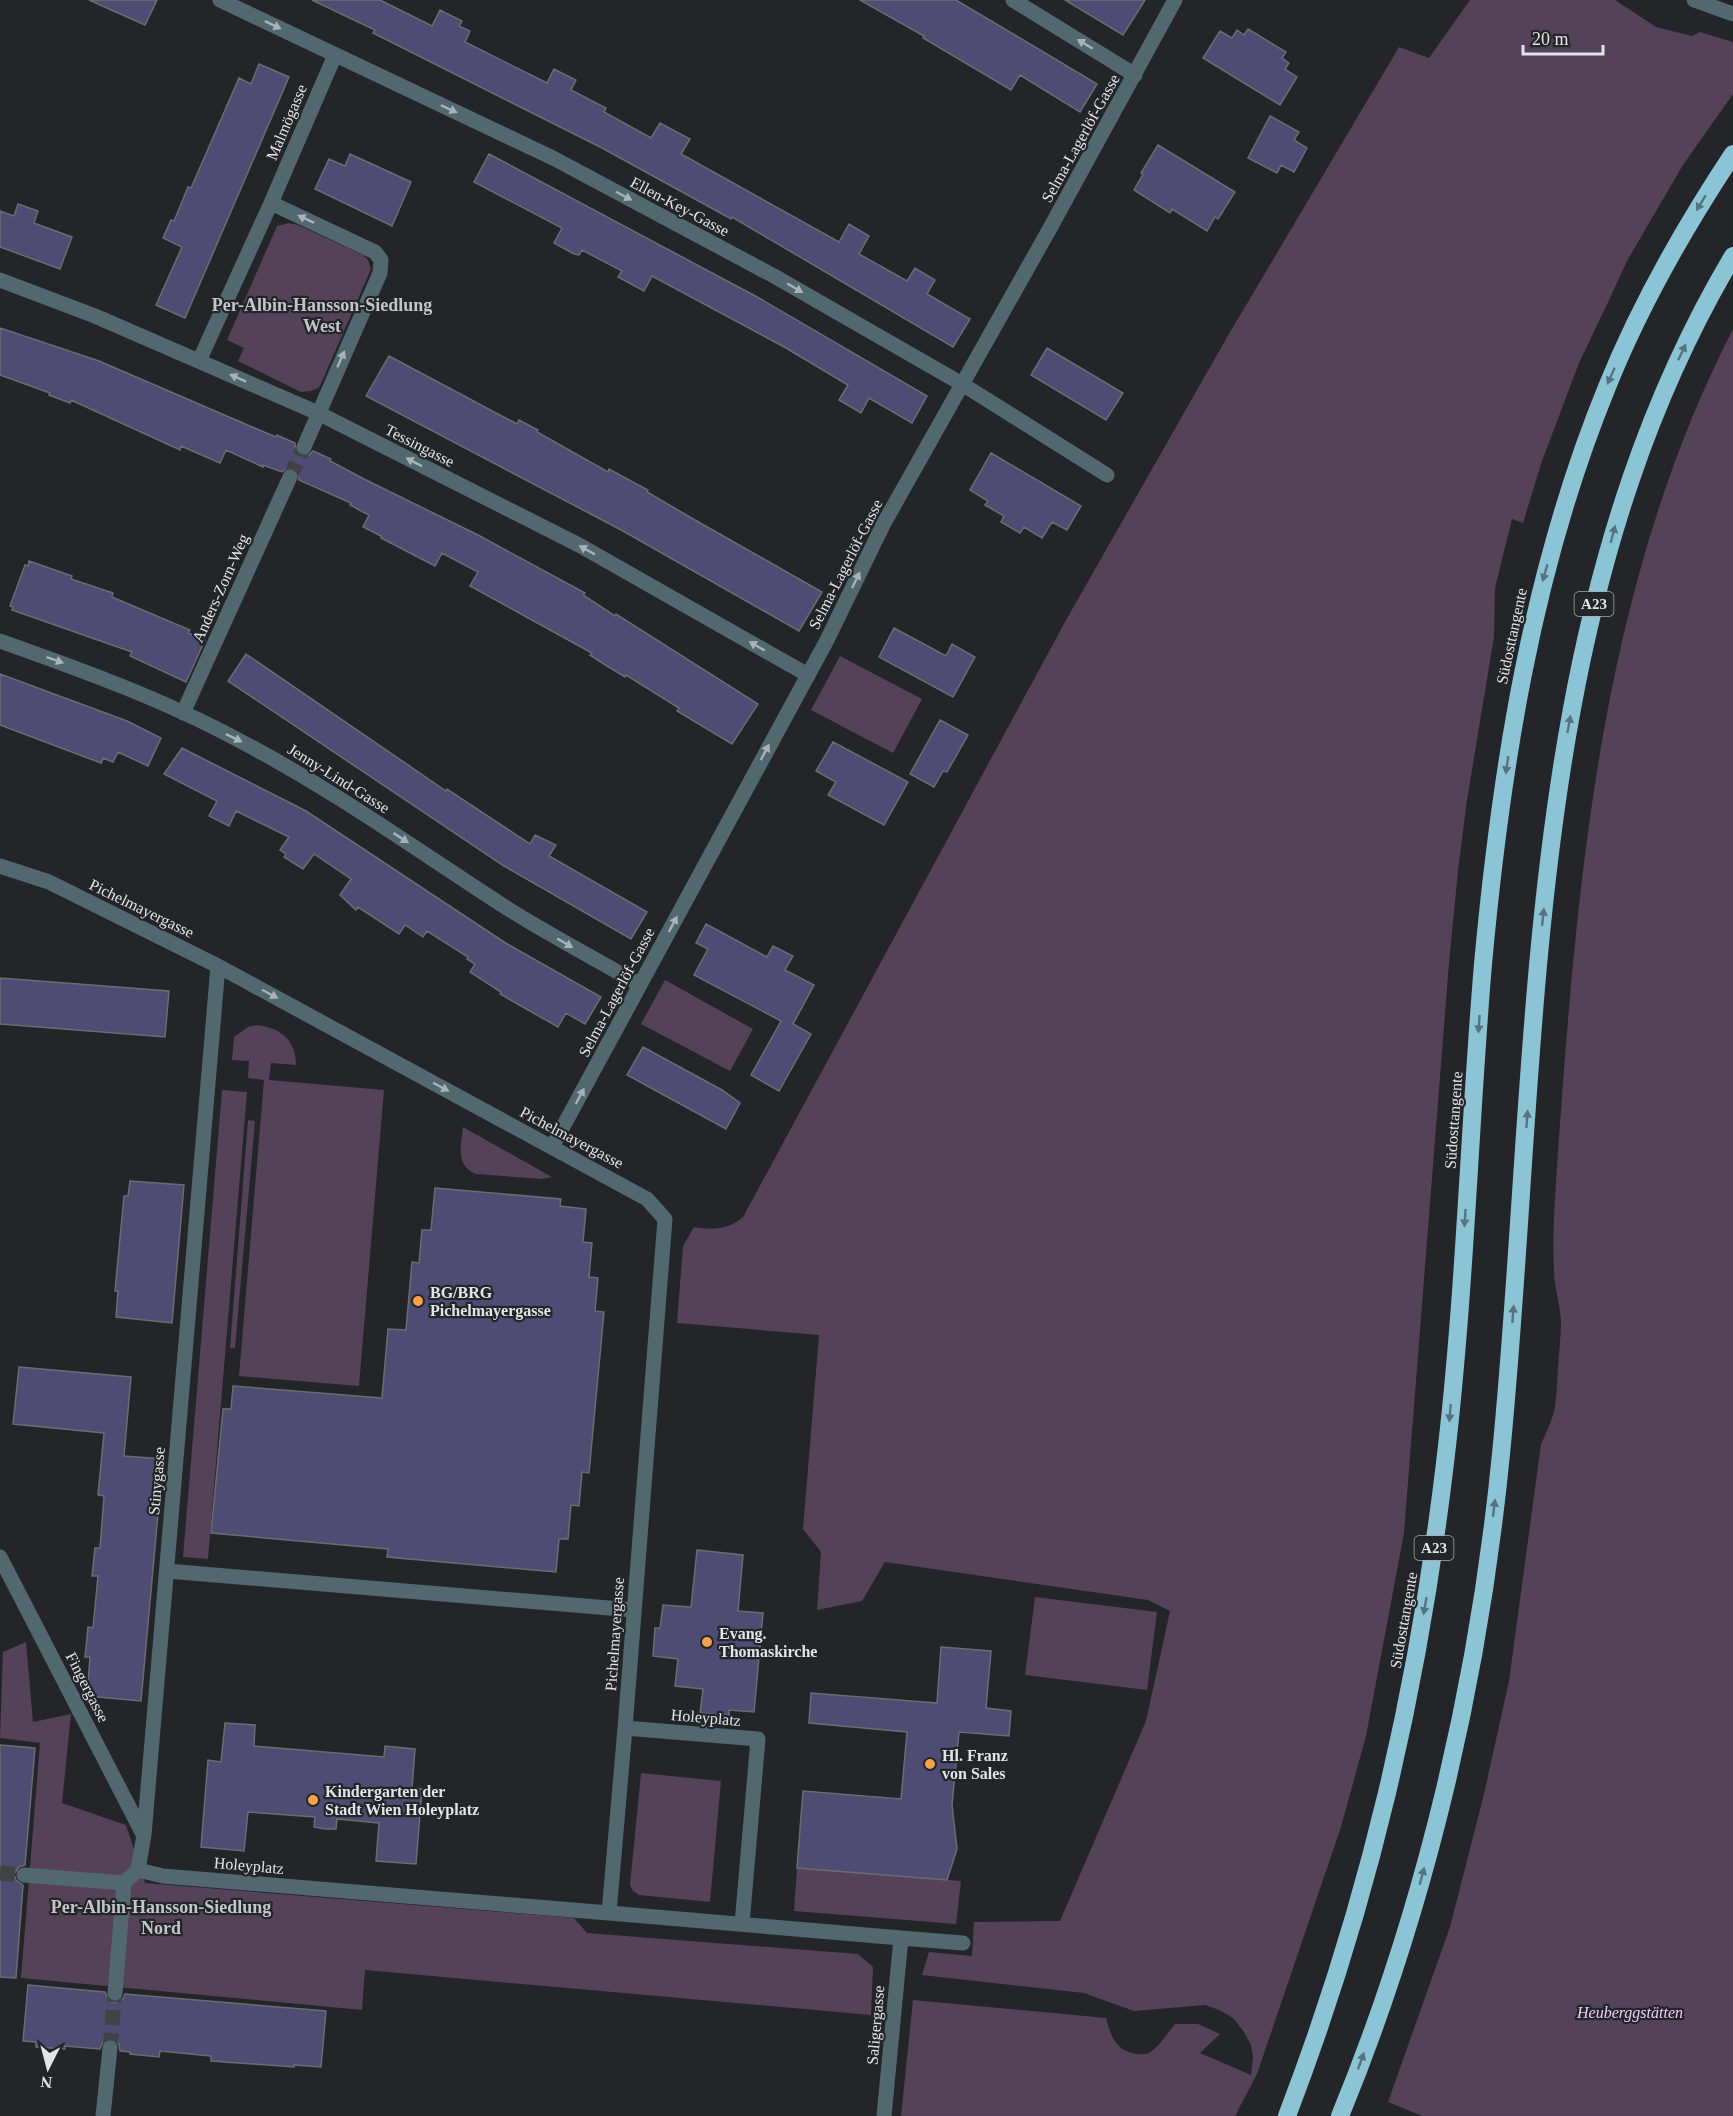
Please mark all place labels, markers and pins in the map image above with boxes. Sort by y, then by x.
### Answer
place label: BG/BRG Pichelmayergasse [430,1284,551,1320]
marker: BG/BRG Pichelmayergasse [411,1294,425,1308]
place label: Evang. Thomaskirche [719,1625,817,1660]
marker: Evang. Thomaskirche [700,1635,714,1649]
place label: Hl. Franz von Sales [942,1747,1008,1782]
marker: Hl. Franz von Sales [923,1757,937,1771]
place label: Kindergarten der Stadt Wien Holeyplatz [325,1783,479,1819]
marker: Kindergarten der Stadt Wien Holeyplatz [306,1793,320,1807]

